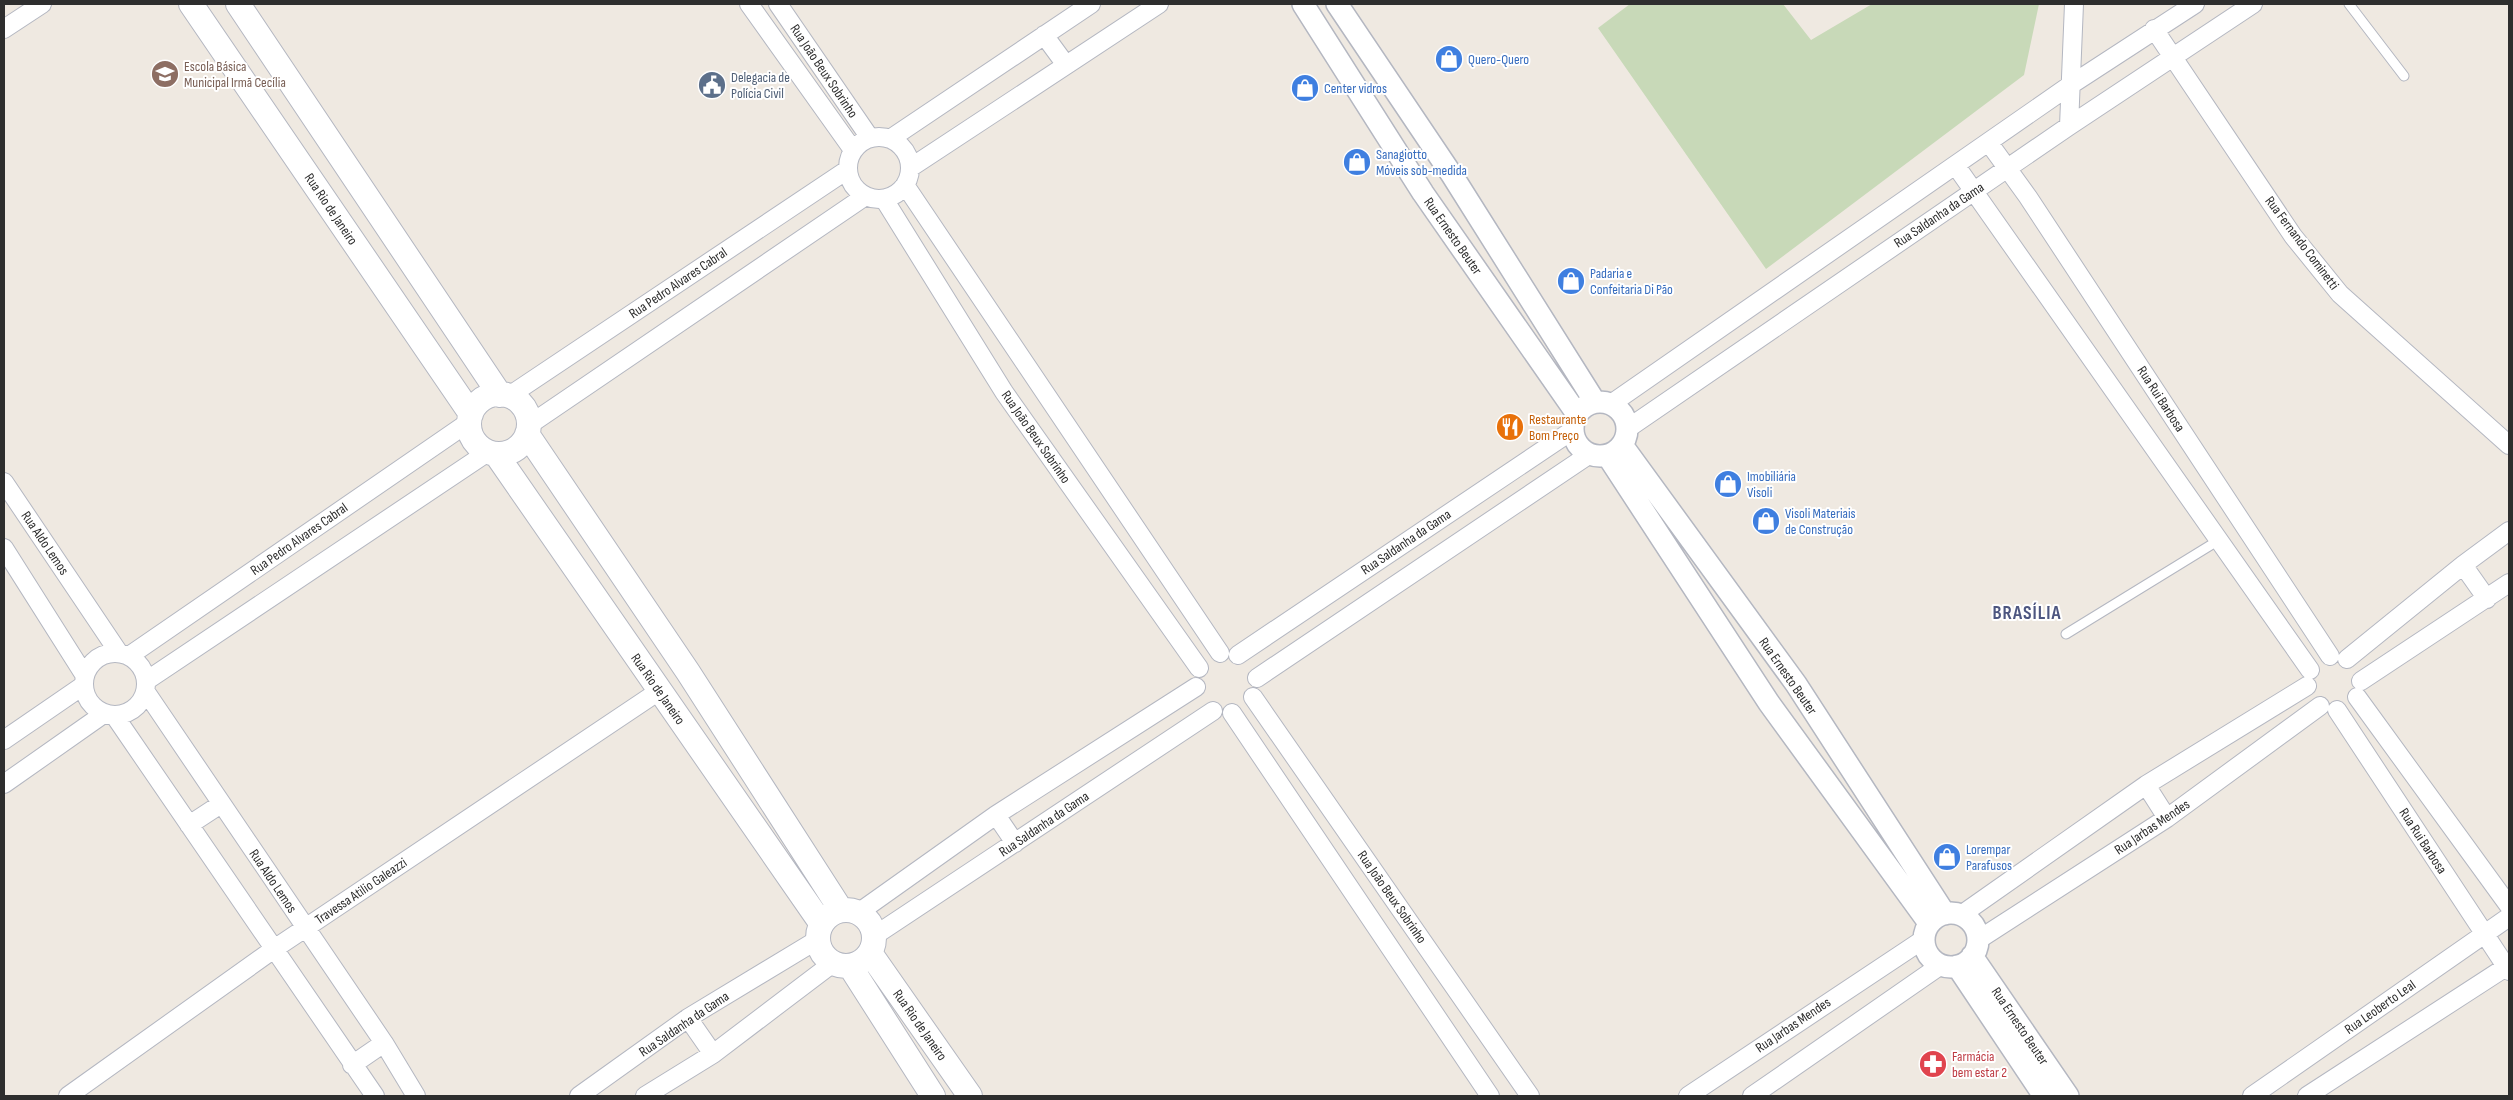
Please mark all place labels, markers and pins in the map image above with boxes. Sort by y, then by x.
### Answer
shop icon: Quero-Quero [1434,44,1464,74]
place label: Quero-Quero [1468,51,1529,68]
place label: Escola Básica Municipal Irmã Cecília [184,58,286,91]
school or university icon: Escola Básica Municipal Irmã Cecília [150,59,180,89]
place label: Delegacia de Polícia Civil [731,69,790,102]
public building icon: Delegacia de Polícia Civil [697,70,727,100]
shop icon: Center vidros [1290,73,1320,103]
place label: Center vidros [1324,80,1387,97]
place label: Sanagiotto Móveis sob-medida [1376,146,1467,179]
shop icon: Sanagiotto Móveis sob-medida [1342,147,1372,177]
place label: Padaria e Confeitaria Di Pão [1590,265,1673,298]
shop icon: Padaria e Confeitaria Di Pão [1556,266,1586,296]
place label: Restaurante Bom Preço [1529,411,1586,444]
restaurant icon: Restaurante Bom Preço [1495,412,1525,442]
place label: Imobiliária Visoli [1747,468,1796,501]
shop icon: Imobiliária Visoli [1713,469,1743,499]
place label: Visoli Materiais de Construção [1785,505,1856,538]
shop icon: Visoli Materiais de Construção [1751,506,1781,536]
place label: Lorempar Parafusos [1966,841,2012,874]
shop icon: Lorempar Parafusos [1932,842,1962,872]
place label: Farmácia bem estar 2 [1952,1048,2007,1081]
pharmacy icon: Farmácia bem estar 2 [1918,1049,1948,1079]

